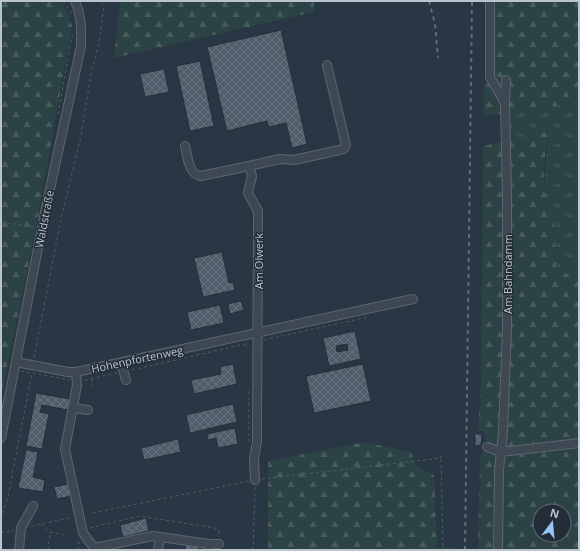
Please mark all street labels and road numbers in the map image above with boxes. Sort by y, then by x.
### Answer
street label: Waldstraße [31,189,57,249]
street label: Am Ölwerk [251,233,266,289]
street label: Am Bahndamm [500,234,515,314]
street label: Hohenpfortenweg [90,342,184,376]

